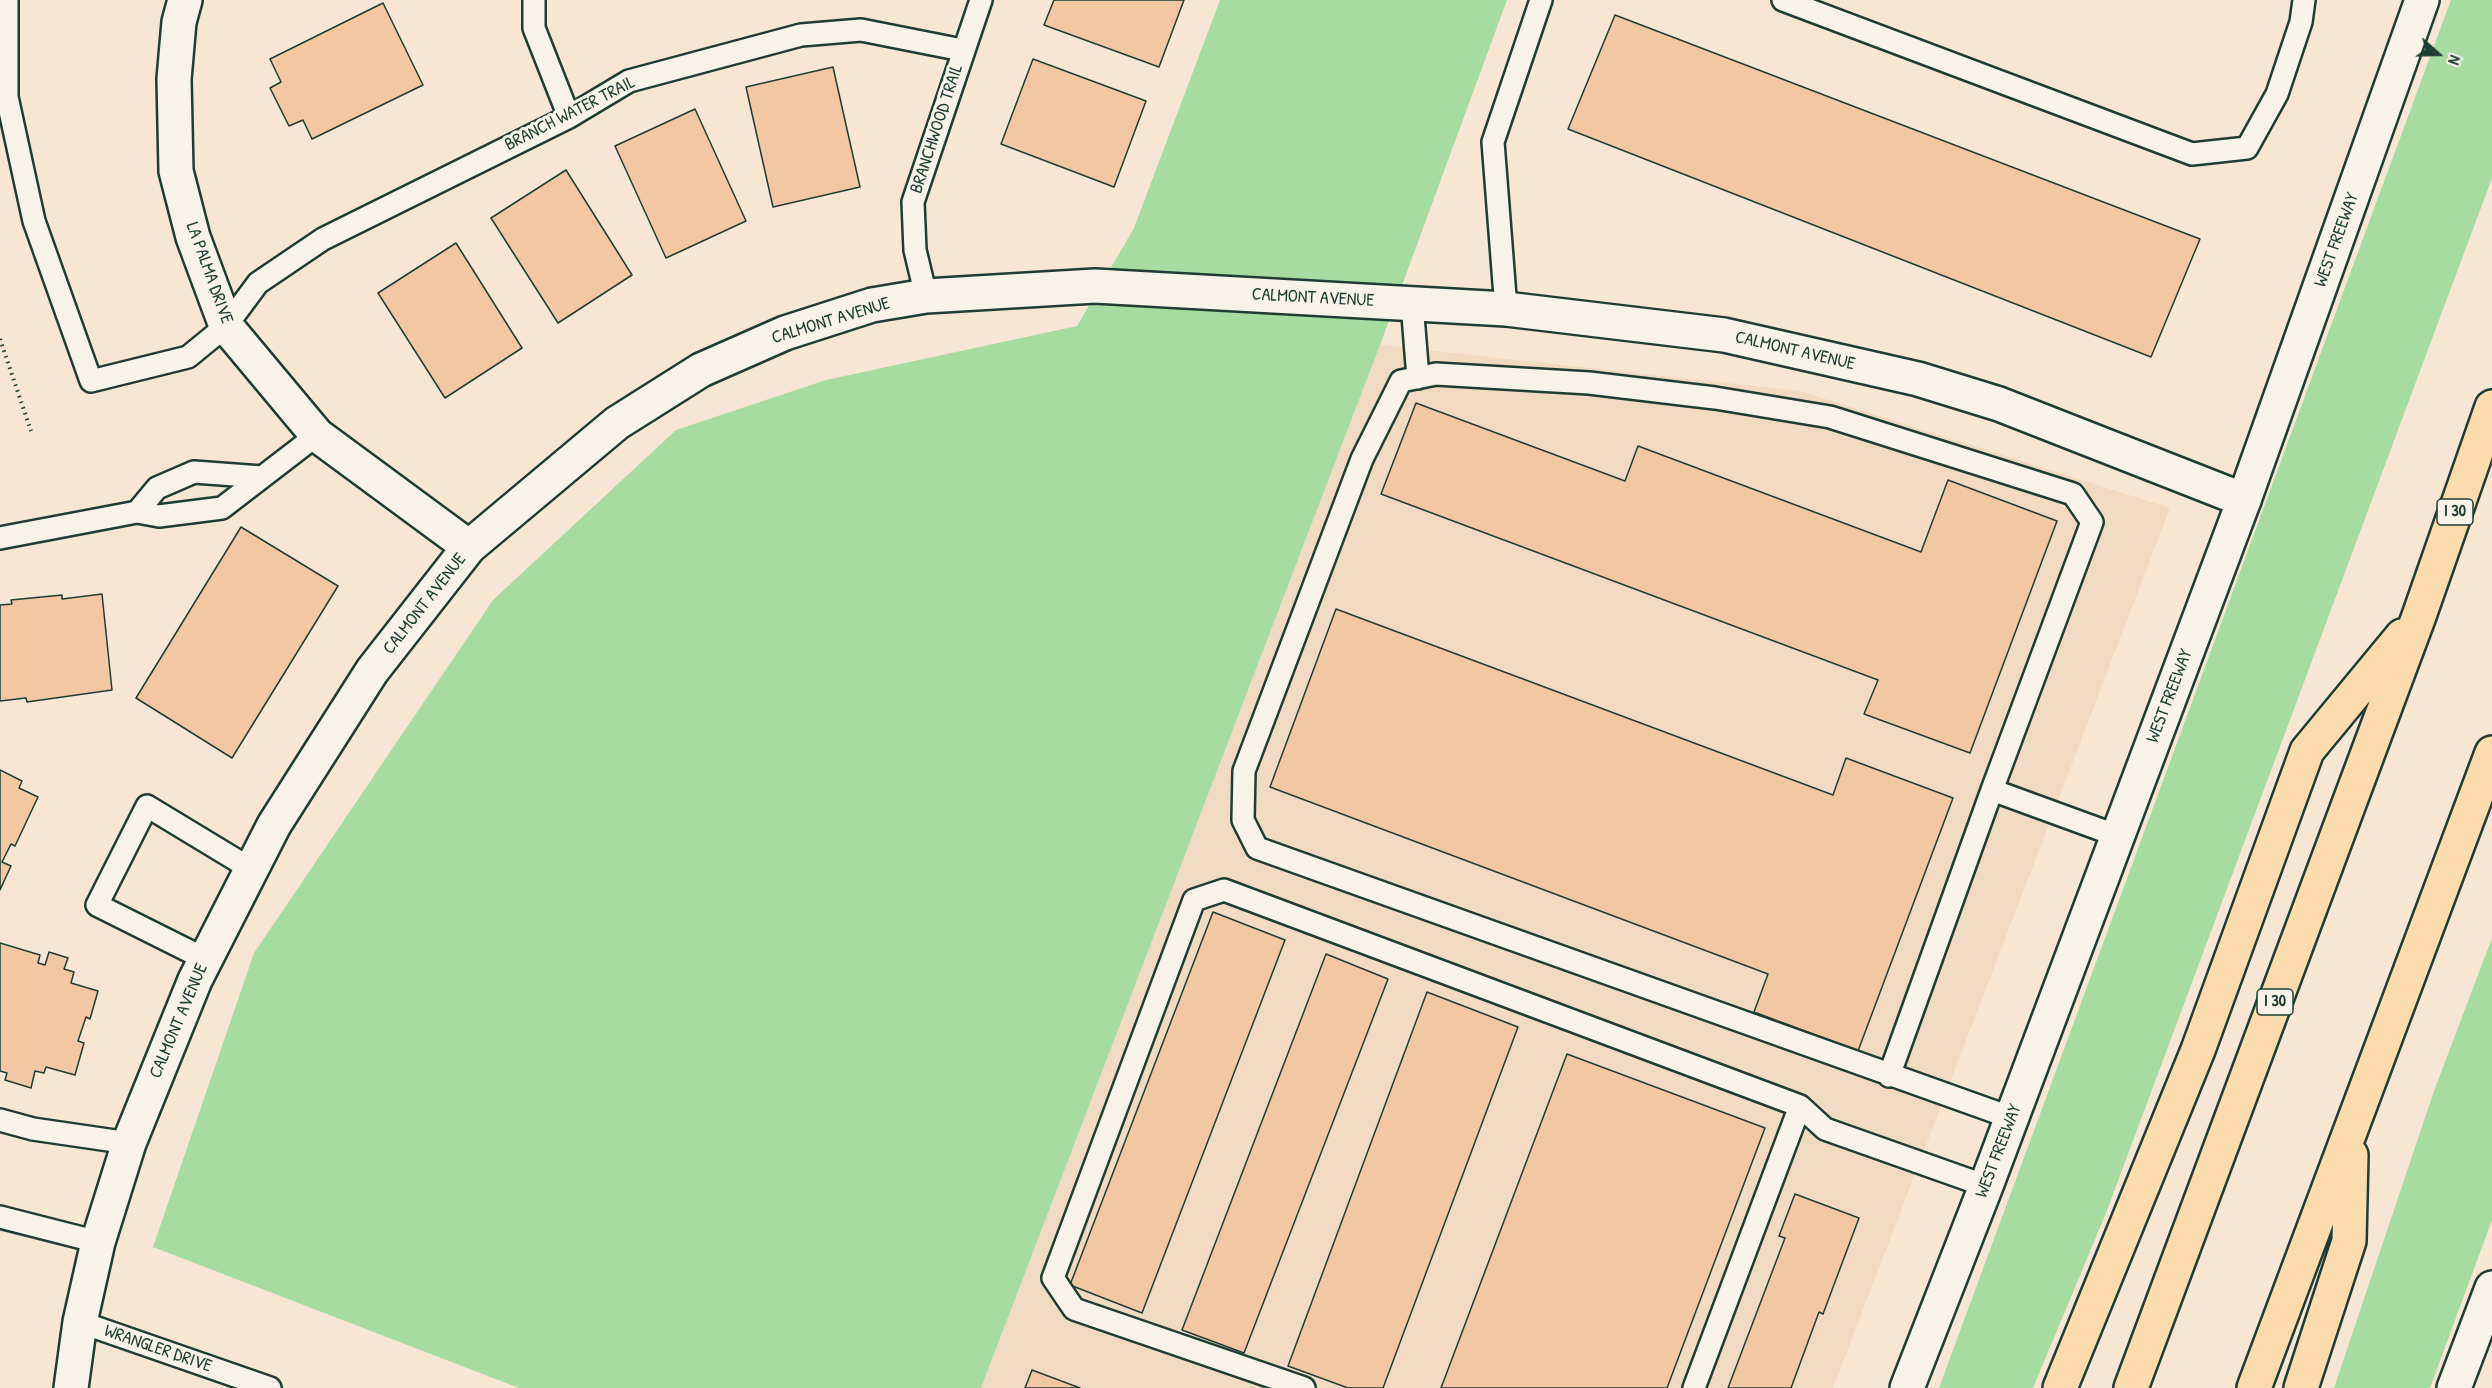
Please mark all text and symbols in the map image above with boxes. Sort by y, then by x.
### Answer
north arrow [2408,24,2468,84]
text: N [2443,52,2467,68]
street label: BRANCHWOOD TRAIL [906,62,968,196]
street label: BRANCH WATER TRAIL [501,72,639,156]
street label: WEST FREEWAY [2310,190,2364,290]
street label: LA PALMA DRIVE [181,219,237,327]
street label: CALMONT AVENUE [1251,284,1375,312]
street label: CALMONT AVENUE [769,293,893,349]
street label: CALMONT AVENUE [1733,327,1857,375]
road number: I 30 [2437,499,2473,525]
street label: CALMONT AVENUE [379,549,471,659]
street label: WEST FREEWAY [2142,646,2198,746]
street label: CALMONT AVENUE [145,960,213,1082]
road number: I 30 [2257,989,2293,1015]
street label: WEST FREEWAY [1971,1101,2027,1201]
street label: WRANGLER DRIVE [101,1321,215,1377]

